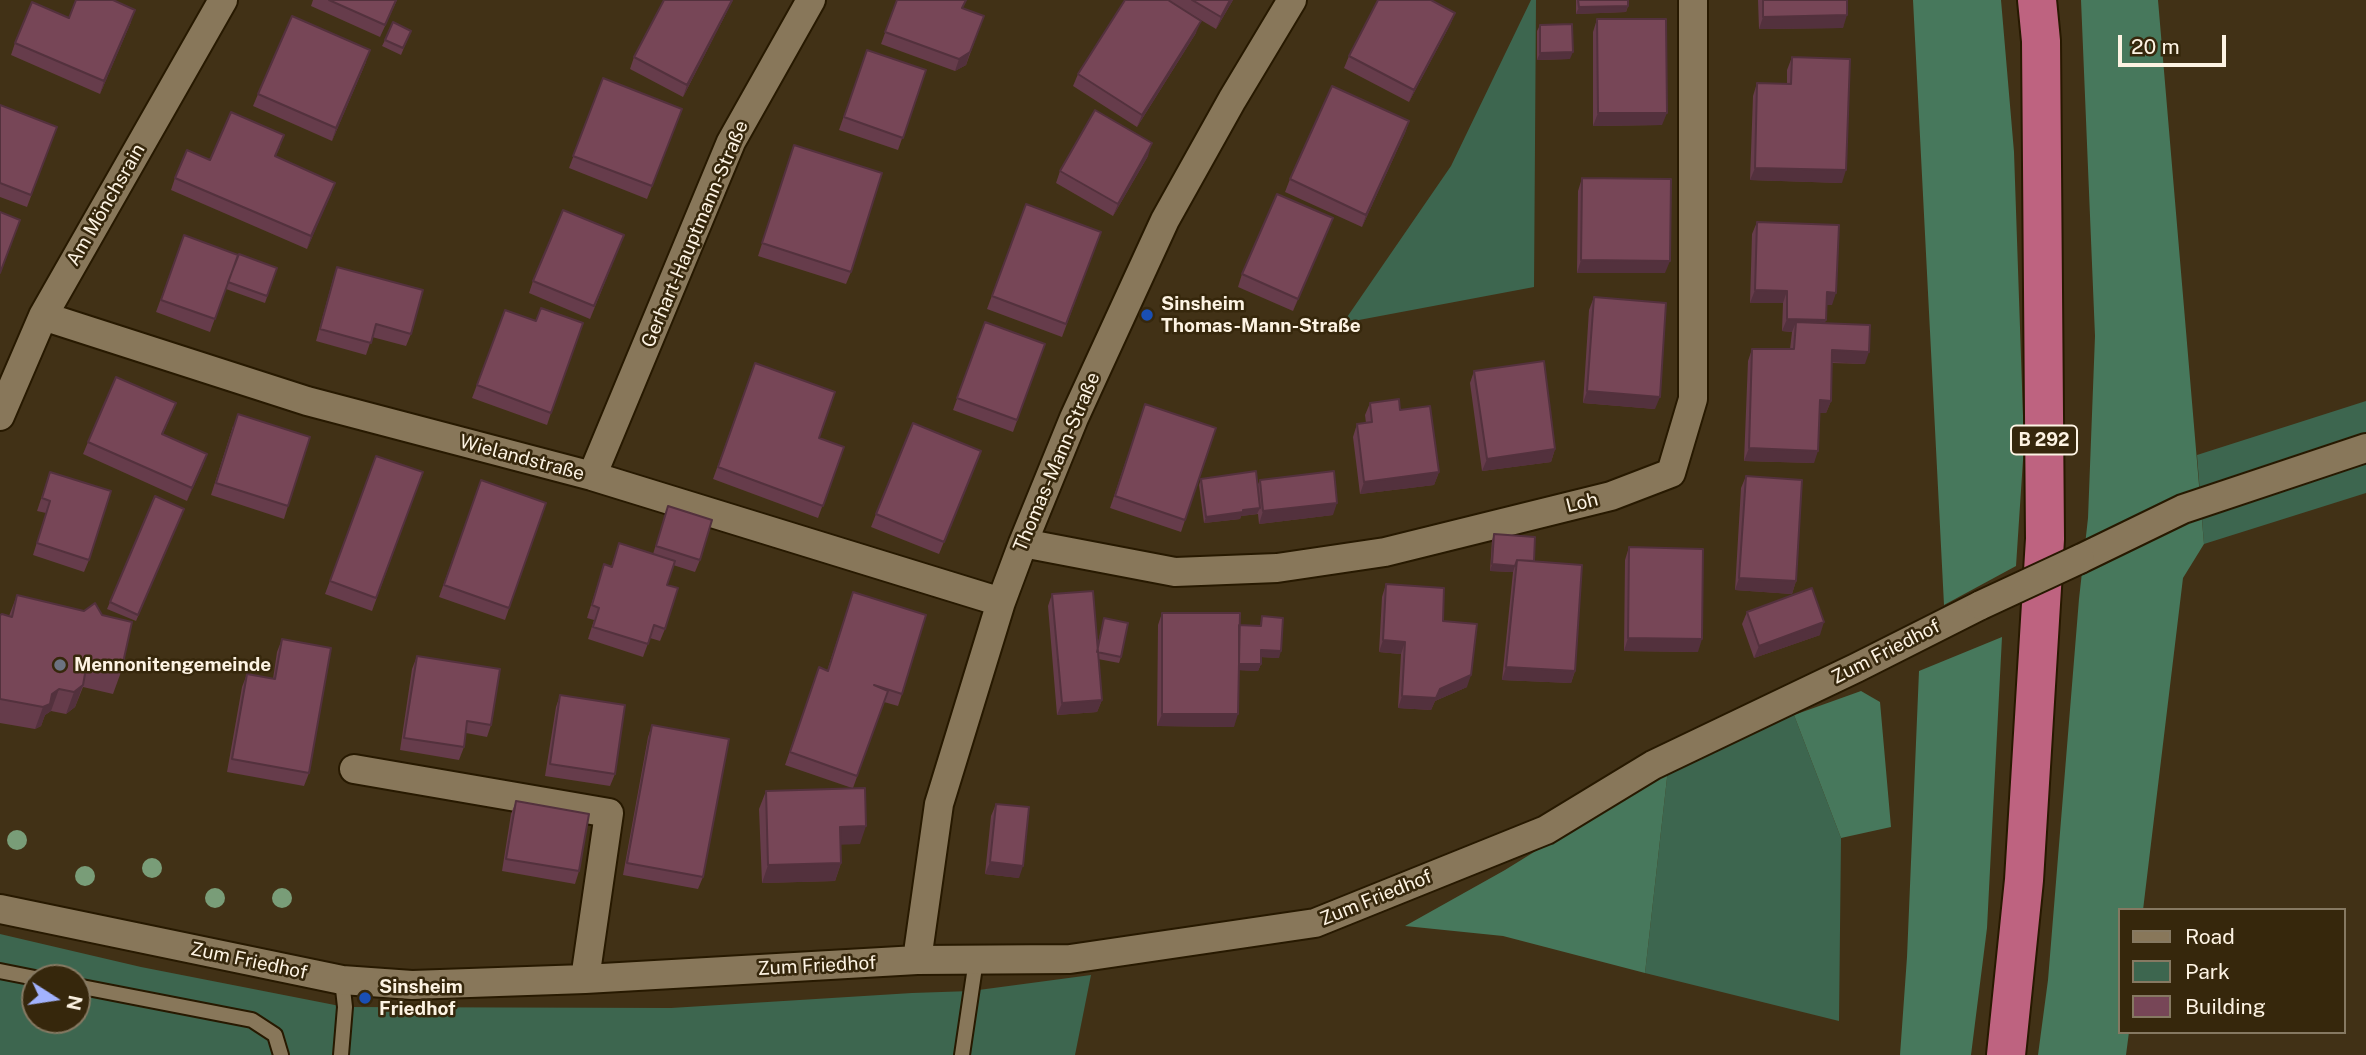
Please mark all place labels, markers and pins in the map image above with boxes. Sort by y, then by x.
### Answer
place label: Sinsheim Thomas-Mann-Straße [1161,293,1361,337]
marker: Sinsheim Thomas-Mann-Straße [1139,307,1155,323]
place label: Mennonitengemeinde [74,654,271,676]
marker: Mennonitengemeinde [52,657,68,673]
place label: Sinsheim Friedhof [379,976,463,1020]
marker: Sinsheim Friedhof [357,990,373,1006]

